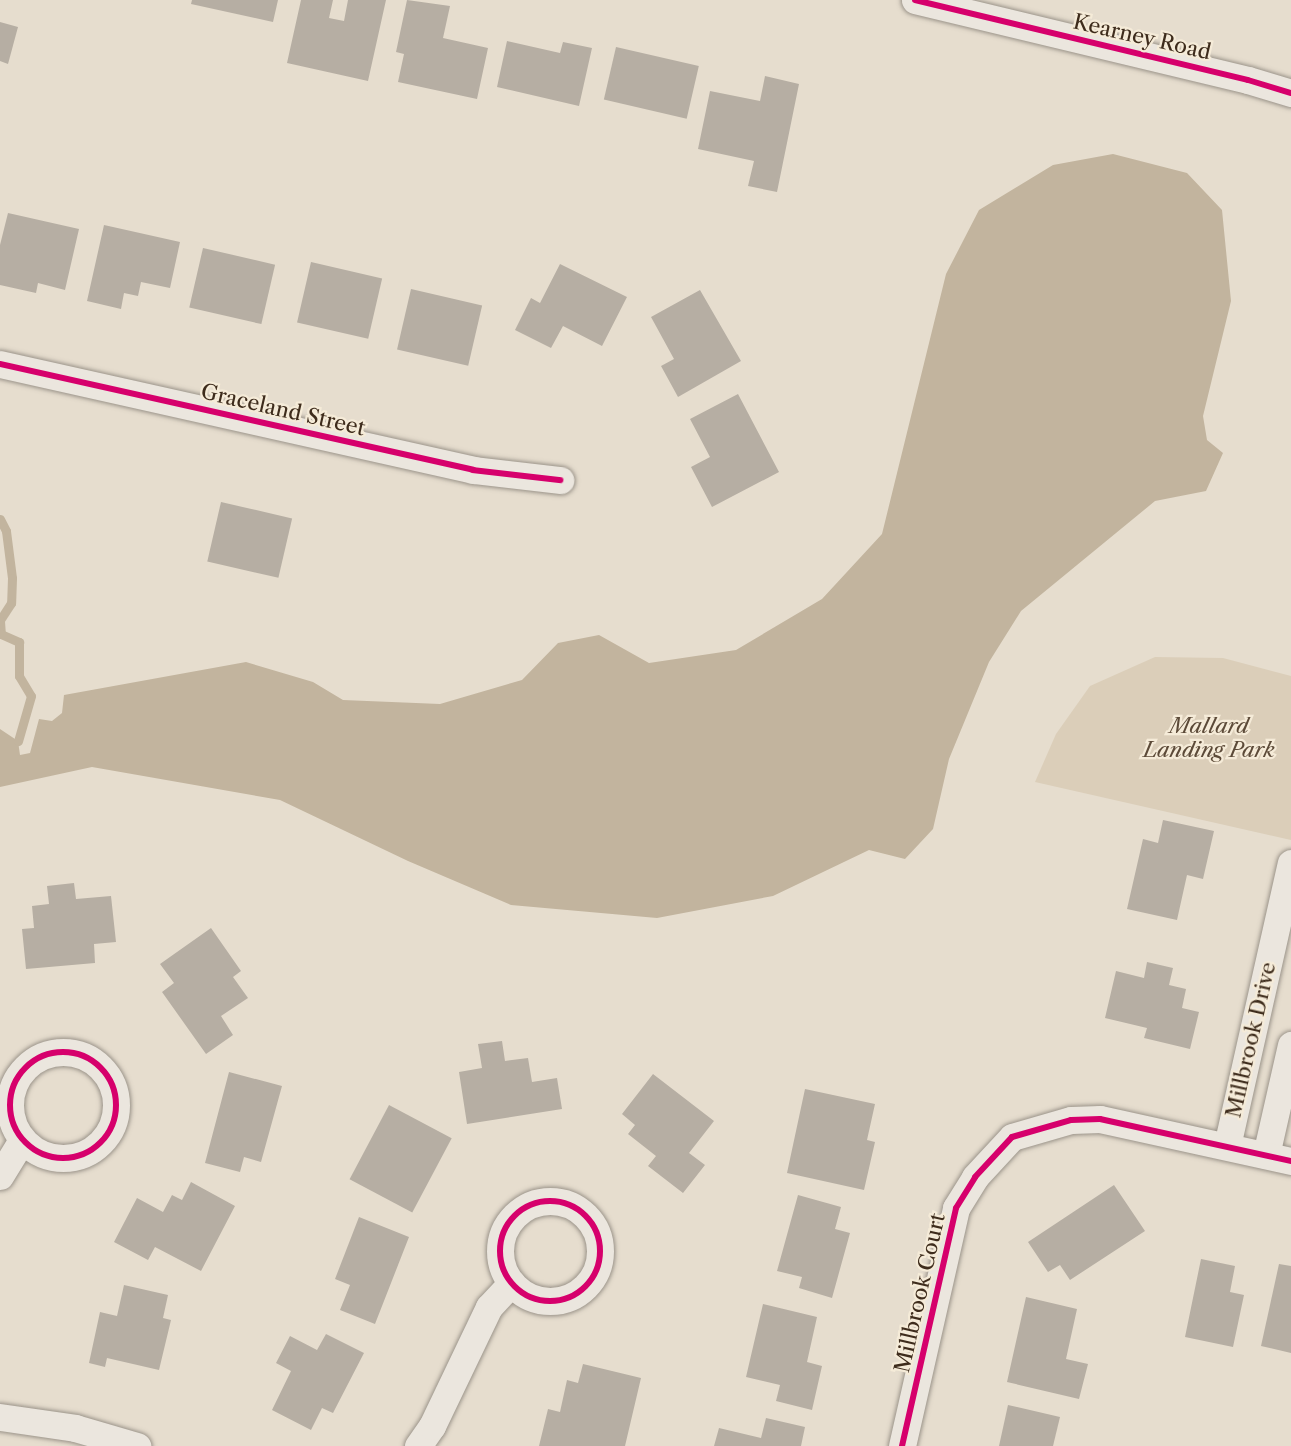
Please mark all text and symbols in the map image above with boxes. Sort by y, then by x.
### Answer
street label: Kearney Road [1070,9,1214,65]
street label: Graceland Street [198,379,368,441]
park label: Mallard Landing Park [1143,713,1275,763]
street label: Millbrook Drive [1221,960,1281,1120]
street label: Millbrook Court [889,1211,951,1375]

